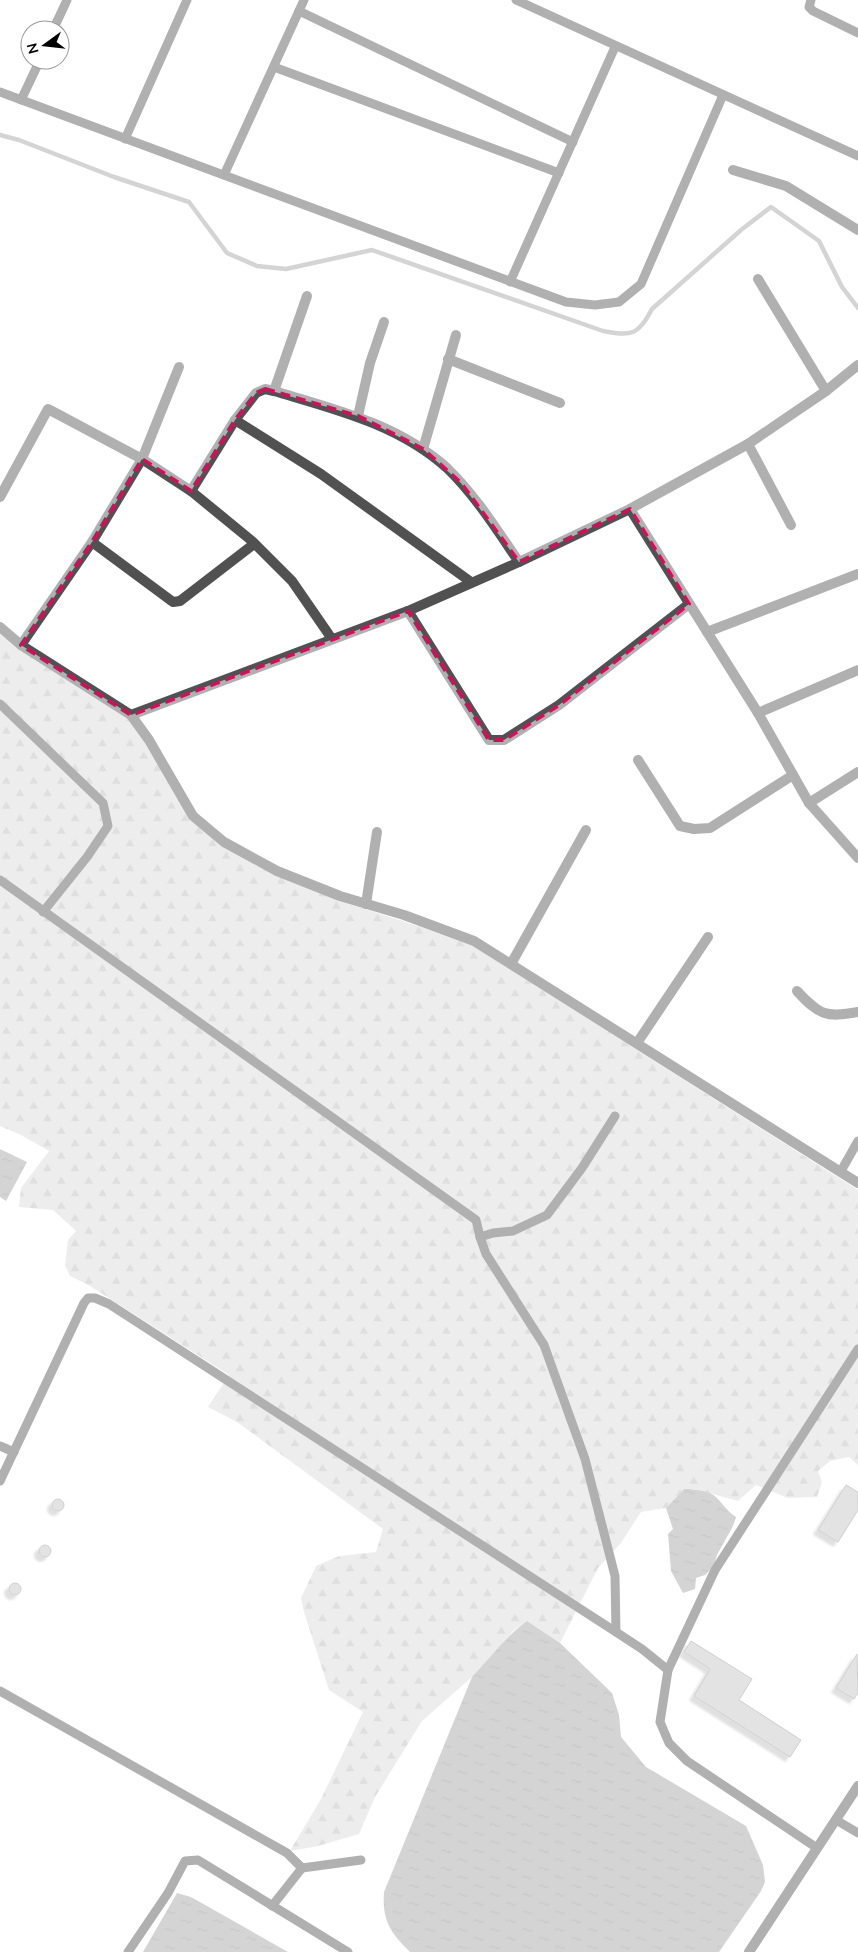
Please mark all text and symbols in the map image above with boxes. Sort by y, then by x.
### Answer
north arrow [20,20,70,70]
text: N [22,41,43,56]

